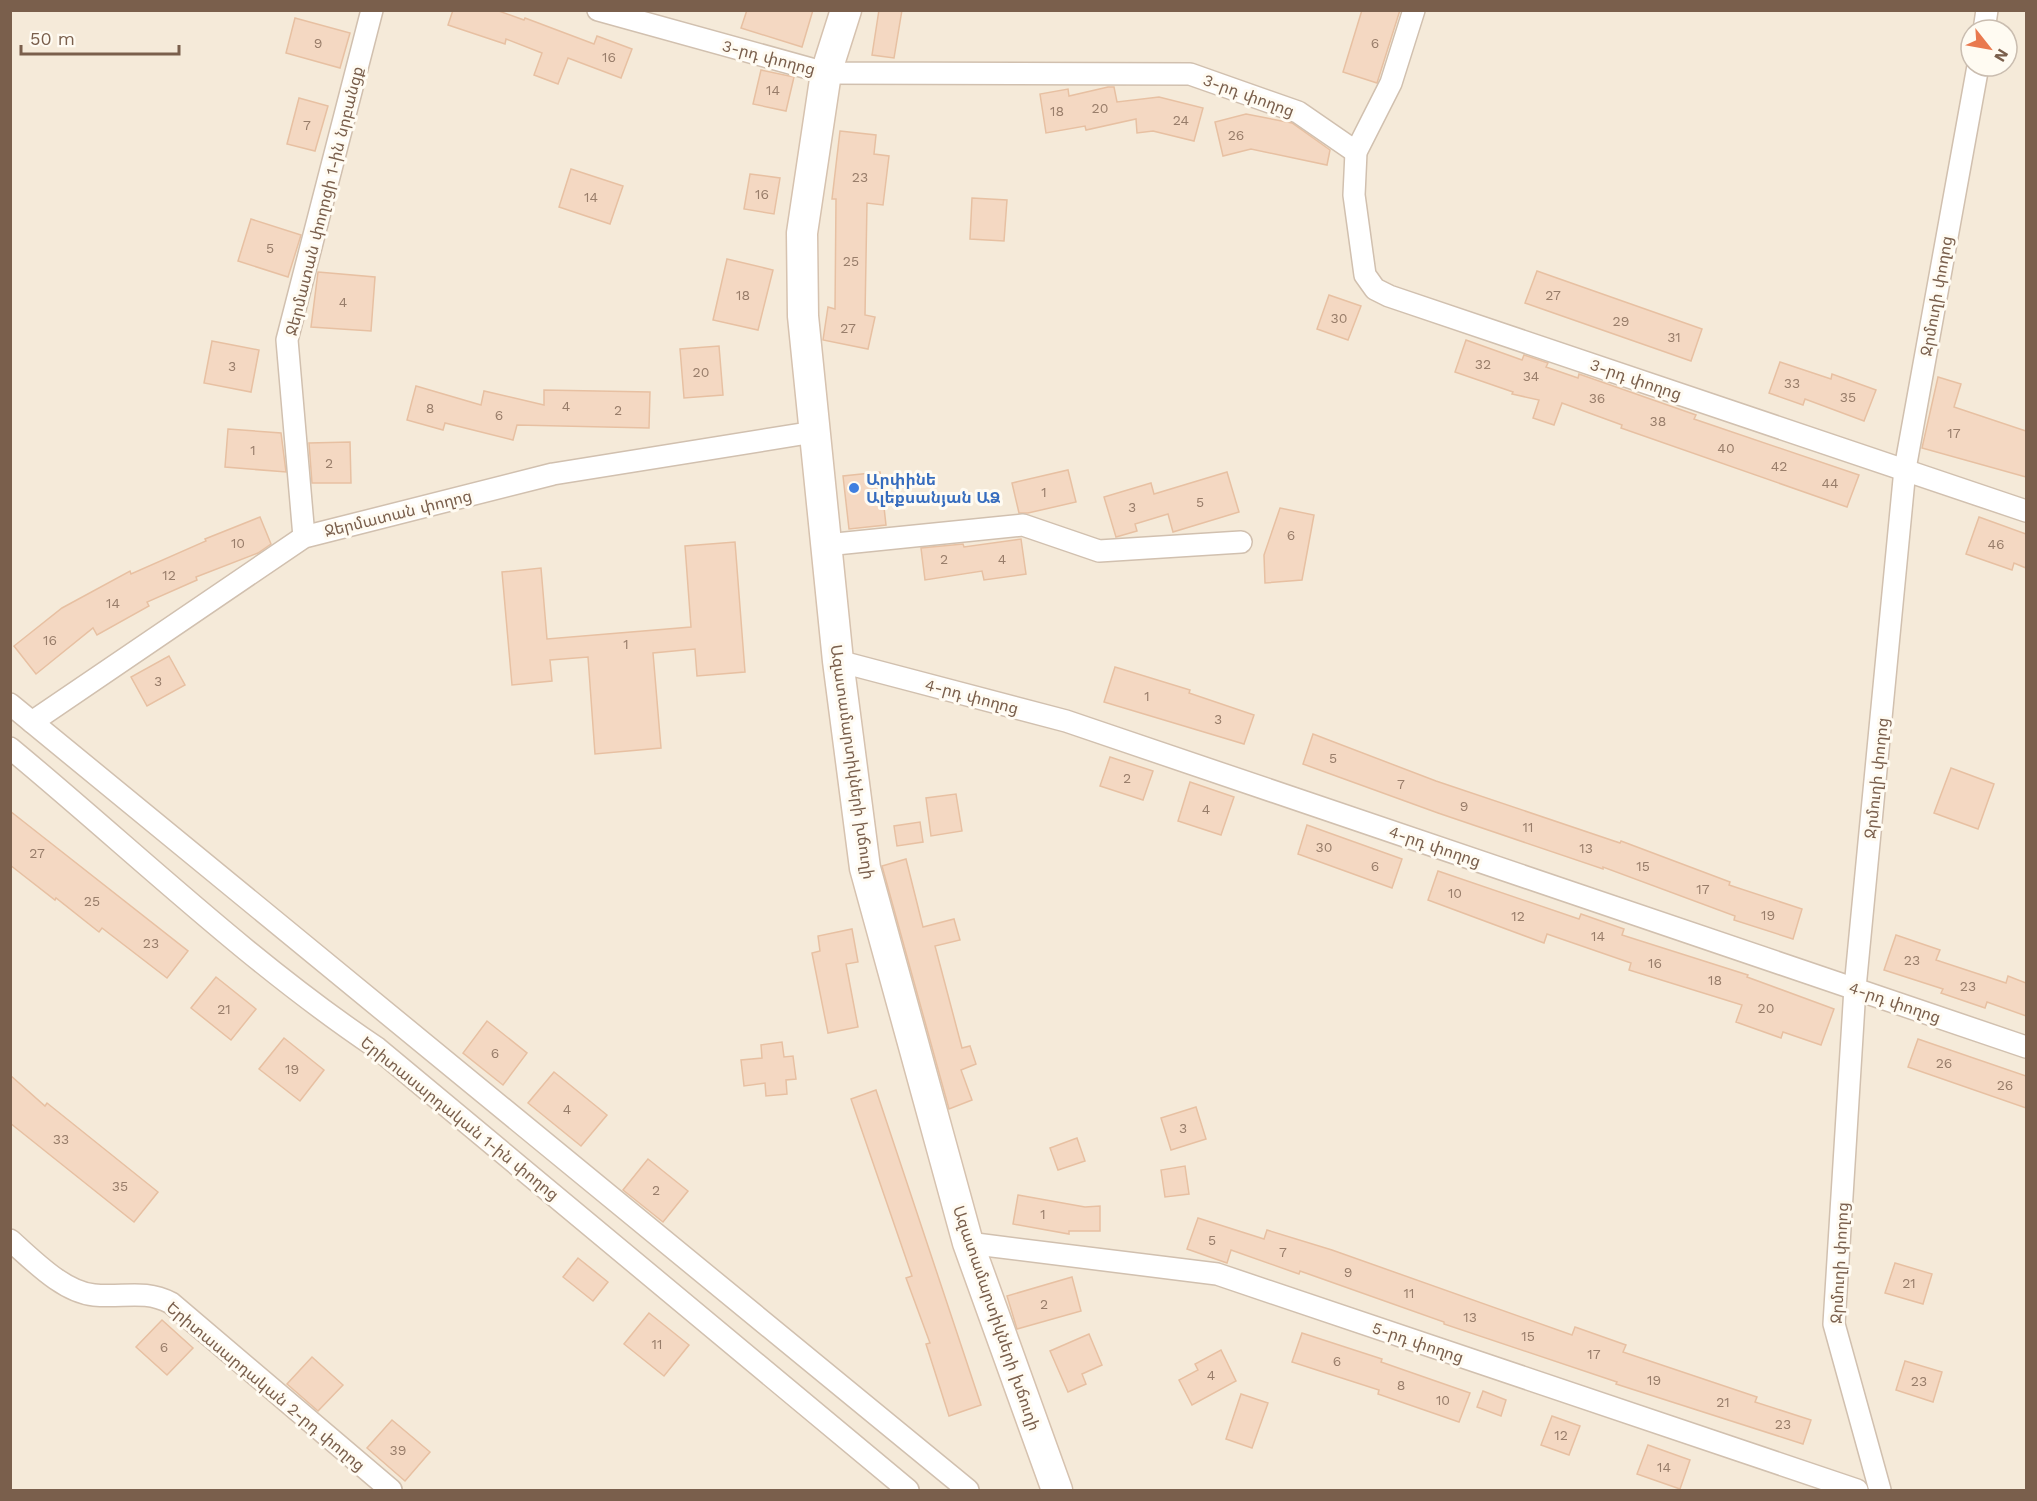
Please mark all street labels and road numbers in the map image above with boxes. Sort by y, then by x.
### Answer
street label: 3-րդ փողոց [720,36,817,79]
street label: Ջերմատան փողոցի 1-ին նրբանցք [282,64,367,338]
street label: 3-րդ փողոց [1201,70,1297,121]
street label: Ջրմուղի փողոց [1917,235,1956,358]
street label: 3-րդ փողոց [1588,355,1684,404]
street label: Ջերմատան փողոց [322,486,474,541]
street label: Ազատամարտիկների խճուղի [827,644,878,881]
street label: 4-րդ փողոց [923,675,1021,718]
street label: Ջրմուղի փողոց [1861,717,1892,840]
street label: 4-րդ փողոց [1386,822,1483,871]
street label: 4-րդ փողոց [1846,978,1943,1027]
street label: Երիտասարդական 1-ին փողոց [357,1033,563,1204]
street label: Ջրմուղի փողոց [1827,1202,1852,1324]
street label: Ազատամարտիկների խճուղի [949,1203,1044,1433]
street label: Երիտասարդական 2-րդ փողոց [163,1298,369,1475]
street label: 5-րդ փողոց [1370,1318,1466,1367]

